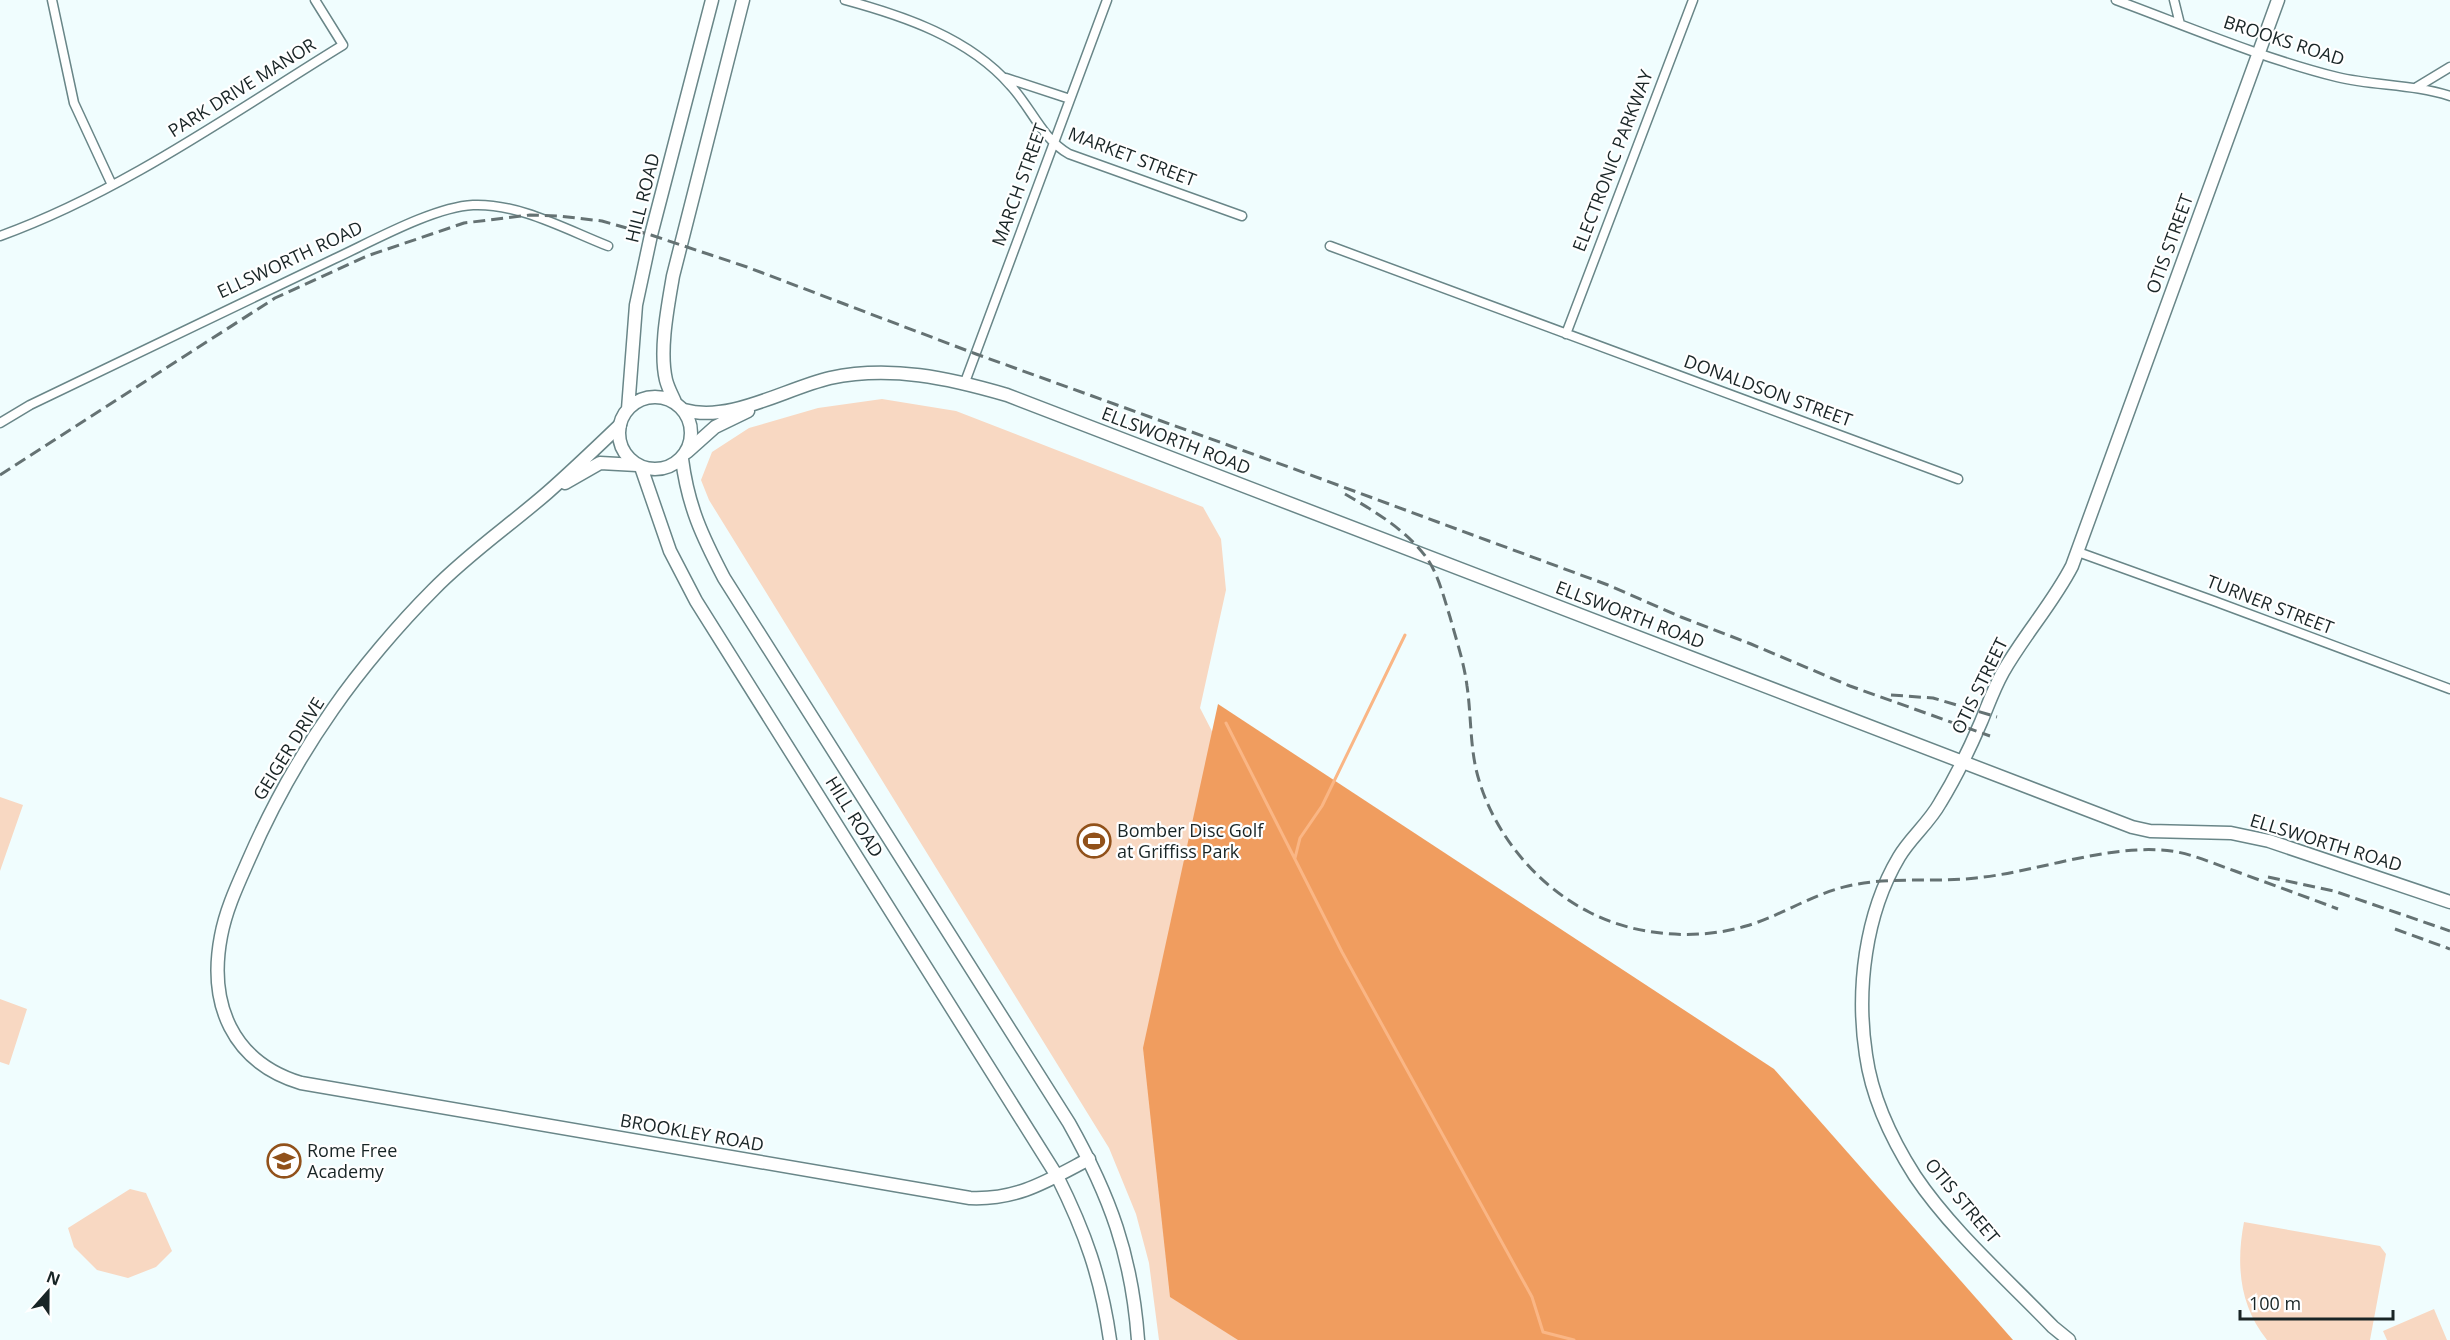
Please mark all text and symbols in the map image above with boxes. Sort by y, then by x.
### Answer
street label: BROOKS ROAD [2221,9,2348,71]
street label: PARK DRIVE MANOR [163,32,320,142]
street label: ELECTRONIC PARKWAY [1566,65,1658,255]
street label: MARCH STREET [986,120,1052,249]
street label: MARKET STREET [1065,121,1200,192]
street label: HILL ROAD [619,151,665,245]
street label: OTIS STREET [2140,190,2198,297]
street label: ELLSWORTH ROAD [213,215,366,303]
street label: DONALDSON STREET [1681,348,1856,432]
street label: ELLSWORTH ROAD [1098,401,1254,480]
street label: TURNER STREET [2203,569,2337,639]
street label: ELLSWORTH ROAD [1552,575,1708,654]
street label: OTIS STREET [1945,633,2013,738]
street label: GEIGER DRIVE [247,693,329,804]
street label: HILL ROAD [820,771,889,862]
street label: ELLSWORTH ROAD [2247,807,2405,877]
place label: Bomber Disc Golf at Griffiss Park [1117,818,1264,863]
sports icon: Bomber Disc Golf at Griffiss Park [1076,823,1112,859]
street label: BROOKLEY ROAD [618,1108,766,1156]
place label: Rome Free Academy [307,1138,397,1183]
school or university icon: Rome Free Academy [266,1143,302,1179]
street label: OTIS STREET [1920,1153,2006,1248]
north arrow [18,1262,78,1322]
text: N [43,1265,63,1291]
scale bar [2240,1283,2393,1321]
text: 100 m [2249,1291,2301,1315]

